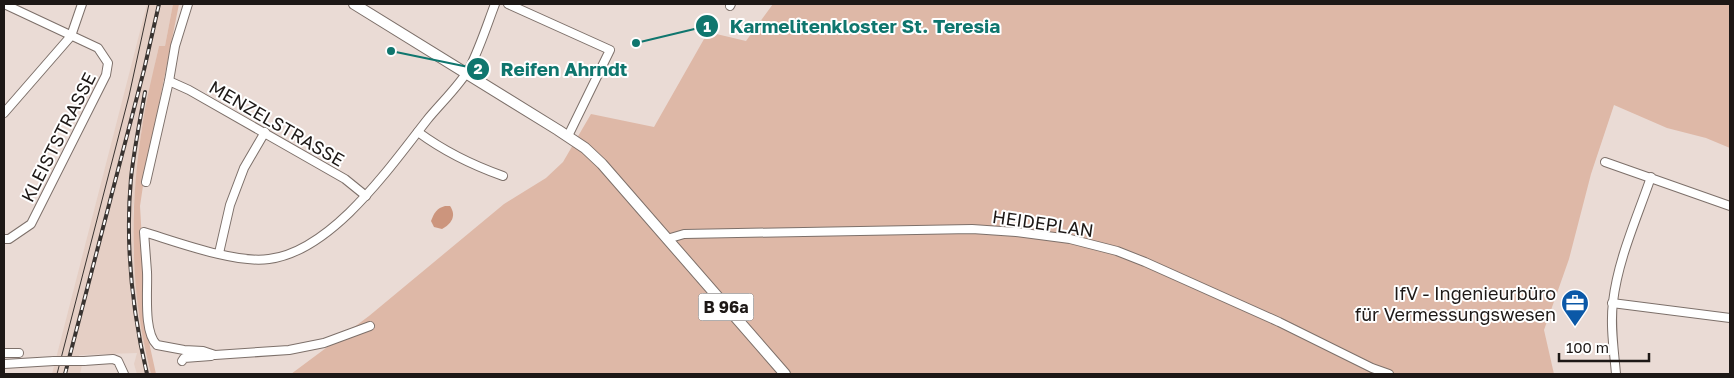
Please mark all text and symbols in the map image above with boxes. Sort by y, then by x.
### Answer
callout: Karmelitenkloster St. Teresia [695,9,1010,43]
text: Karmelitenkloster St. Teresia [730,14,1000,37]
text: 1 [703,17,711,35]
callout: Reifen Ahrndt [465,52,637,86]
text: Reifen Ahrndt [501,57,628,80]
text: 2 [473,59,483,77]
street label: KLEISTSTRASSE [16,69,100,205]
street label: MENZELSTRASSE [205,75,349,171]
street label: HEIDEPLAN [991,205,1095,241]
place label: IfV - Ingenieurbüro für Vermessungswesen [1355,282,1556,325]
office icon: IfV - Ingenieurbüro für Vermessungswesen [1560,288,1590,327]
road number: B 96a [698,294,754,320]
scale bar [1559,330,1649,362]
text: 100 m [1566,338,1609,356]

